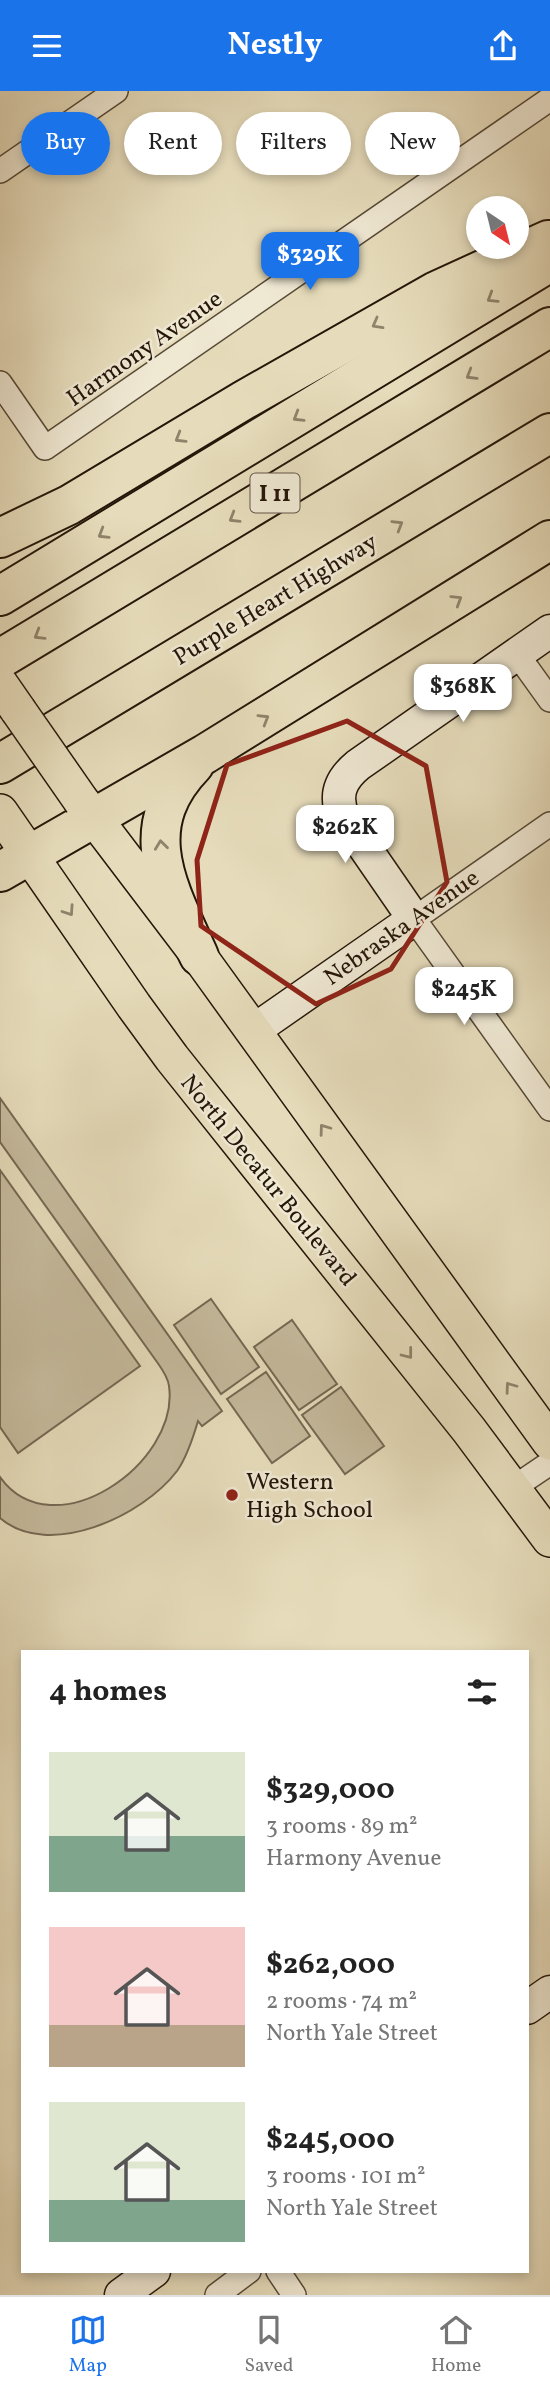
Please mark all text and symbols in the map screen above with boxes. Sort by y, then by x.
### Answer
text: Nestly [228,24,322,68]
icon: menu [28,27,66,65]
icon: share [484,27,522,65]
chip: Buy [21,112,110,175]
chip: Rent [124,112,222,175]
chip: Filters [236,112,351,175]
chip: New [365,112,460,175]
north arrow [466,196,528,259]
map controls [466,196,529,259]
pin: $329K [261,233,359,292]
text: $329K [277,239,343,271]
street label: Harmony Avenue [60,283,230,416]
one-way arrow [487,290,500,303]
one-way arrow [371,316,384,329]
one-way arrow [465,367,478,380]
one-way arrow [292,408,305,421]
one-way arrow [174,430,187,443]
road number: I 11 [250,473,300,513]
one-way arrow [228,510,241,523]
one-way arrow [390,520,403,533]
one-way arrow [97,526,110,539]
street label: Purple Heart Highway [168,526,385,675]
one-way arrow [450,595,463,608]
one-way arrow [33,627,46,640]
pin: $368K [414,665,512,724]
text: $368K [430,671,496,703]
one-way arrow [256,714,269,727]
pin: $262K [296,805,394,865]
text: $262K [312,812,378,844]
one-way arrow [154,840,169,851]
street label: Nebraska Avenue [317,862,487,995]
one-way arrow [61,903,73,916]
pin: $245K [415,967,513,1027]
text: $245K [431,974,497,1006]
street label: North Decatur Boulevard [171,1068,364,1295]
one-way arrow [320,1124,332,1137]
one-way arrow [400,1346,413,1359]
one-way arrow [506,1382,518,1395]
place label: Western High School [246,1466,373,1528]
marker: Western High School [224,1487,240,1503]
text: 4 homes [49,1671,167,1713]
icon: filters [463,1673,501,1711]
text: $329,000 [266,1769,395,1811]
icon: home [105,1780,189,1864]
text: 3 rooms · 89 m² [266,1811,418,1843]
text: Harmony Avenue [266,1843,441,1875]
text: $262,000 [266,1944,395,1986]
icon: home [105,1955,189,2039]
text: 2 rooms · 74 m² [266,1986,417,2018]
text: North Yale Street [266,2018,438,2050]
text: $245,000 [266,2119,395,2161]
icon: home [105,2130,189,2214]
text: 3 rooms · 101 m² [266,2161,426,2193]
text: North Yale Street [266,2193,438,2225]
tab: Map [69,2311,107,2379]
tab: Saved [244,2311,293,2379]
tab: Home [431,2311,481,2379]

